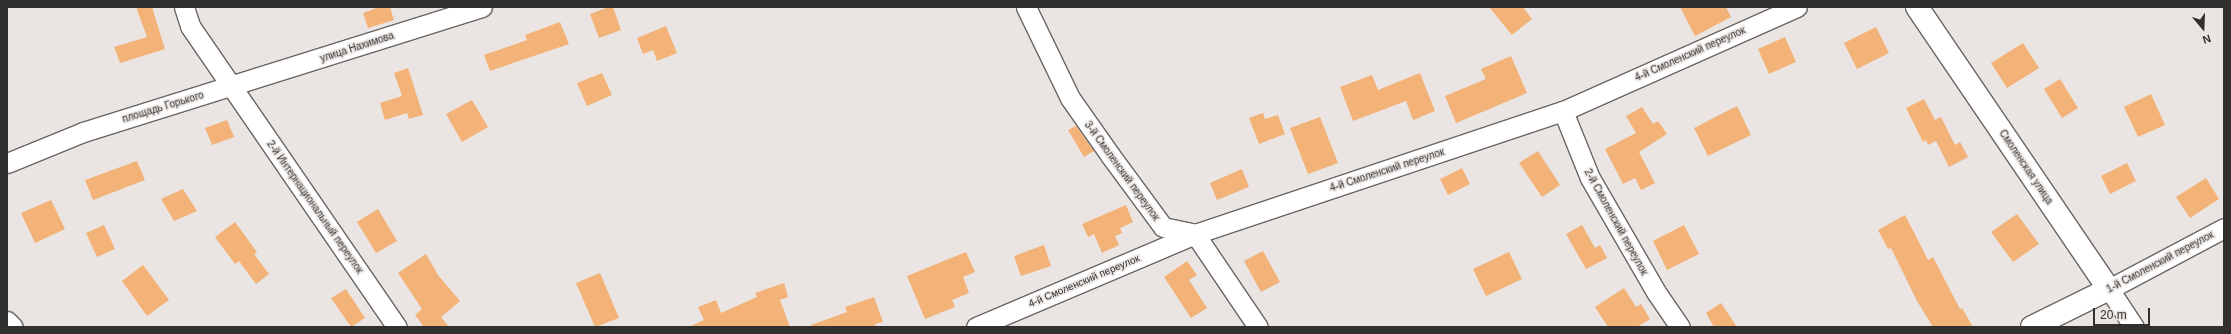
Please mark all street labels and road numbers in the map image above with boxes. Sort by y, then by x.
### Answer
street label: 4-й Смоленский переулок [1633,24,1747,84]
street label: улица Нахимова [319,29,395,65]
street label: площадь Горького [121,89,205,125]
street label: 3-й Смоленский переулок [1082,119,1162,223]
street label: Смоленская улица [1997,127,2055,207]
street label: 2-й Интернациональный переулок [264,138,366,276]
street label: 4-й Смоленский переулок [1328,146,1446,194]
street label: 2-й Смоленский переулок [1582,167,1650,277]
street label: 1-й Смоленский переулок [2104,229,2216,295]
street label: 4-й Смоленский переулок [1027,252,1141,310]

